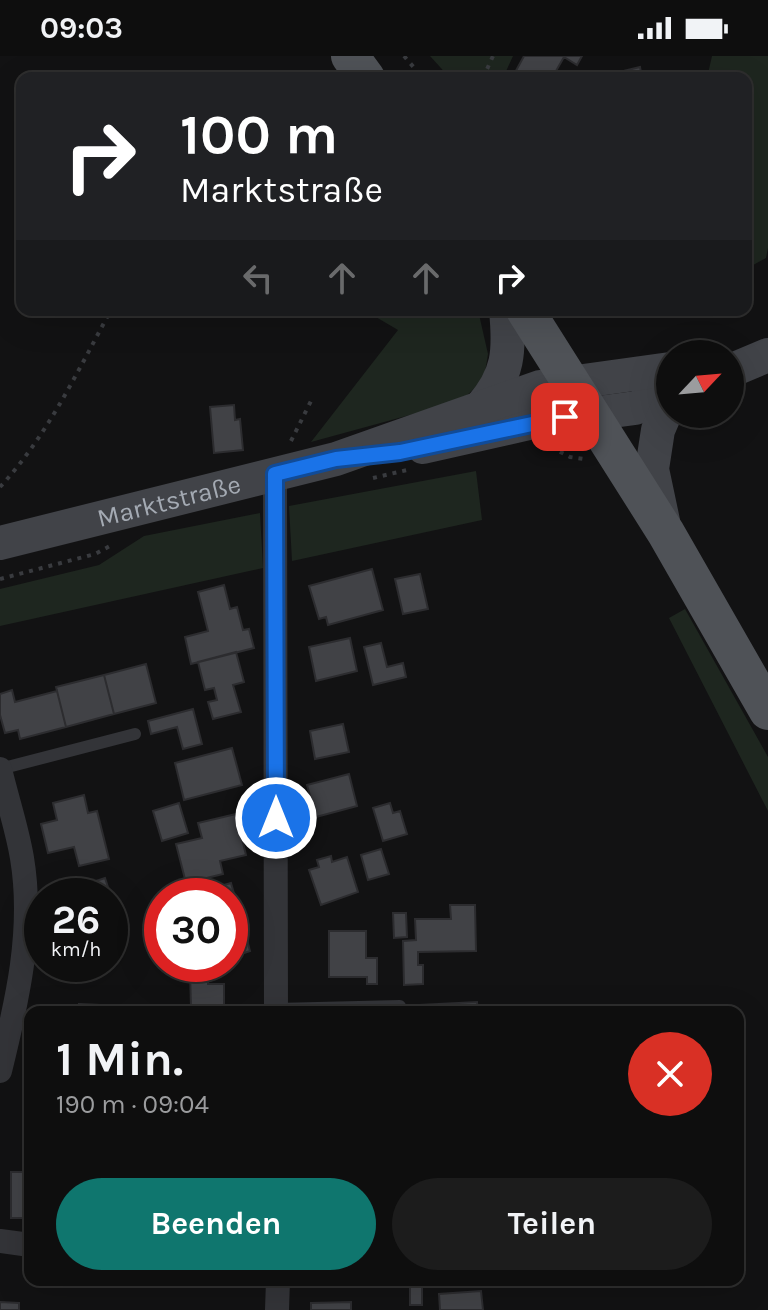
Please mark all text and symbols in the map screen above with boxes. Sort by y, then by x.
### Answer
text: 09:03 [40,10,123,46]
text: 100 m [180,102,338,167]
icon: right [48,104,152,208]
text: Marktstraße [180,169,383,211]
icon: left [236,256,280,300]
icon: ahead [320,256,364,300]
icon: ahead [404,256,448,300]
icon: right [488,256,532,300]
north arrow [656,340,744,428]
map controls [656,340,744,428]
pin [531,383,599,451]
icon: arrive [543,395,587,439]
street label: Marktstraße [94,468,244,534]
position arrow [234,776,318,860]
speed limit sign: 30 [144,878,248,982]
text: 26 [52,896,100,943]
text: km/h [51,938,101,961]
text: 1 Min. [56,1031,183,1087]
button: close [628,1032,712,1116]
text: 190 m · 09:04 [56,1089,209,1120]
button: Beenden [56,1178,376,1270]
button: Teilen [392,1178,712,1270]

